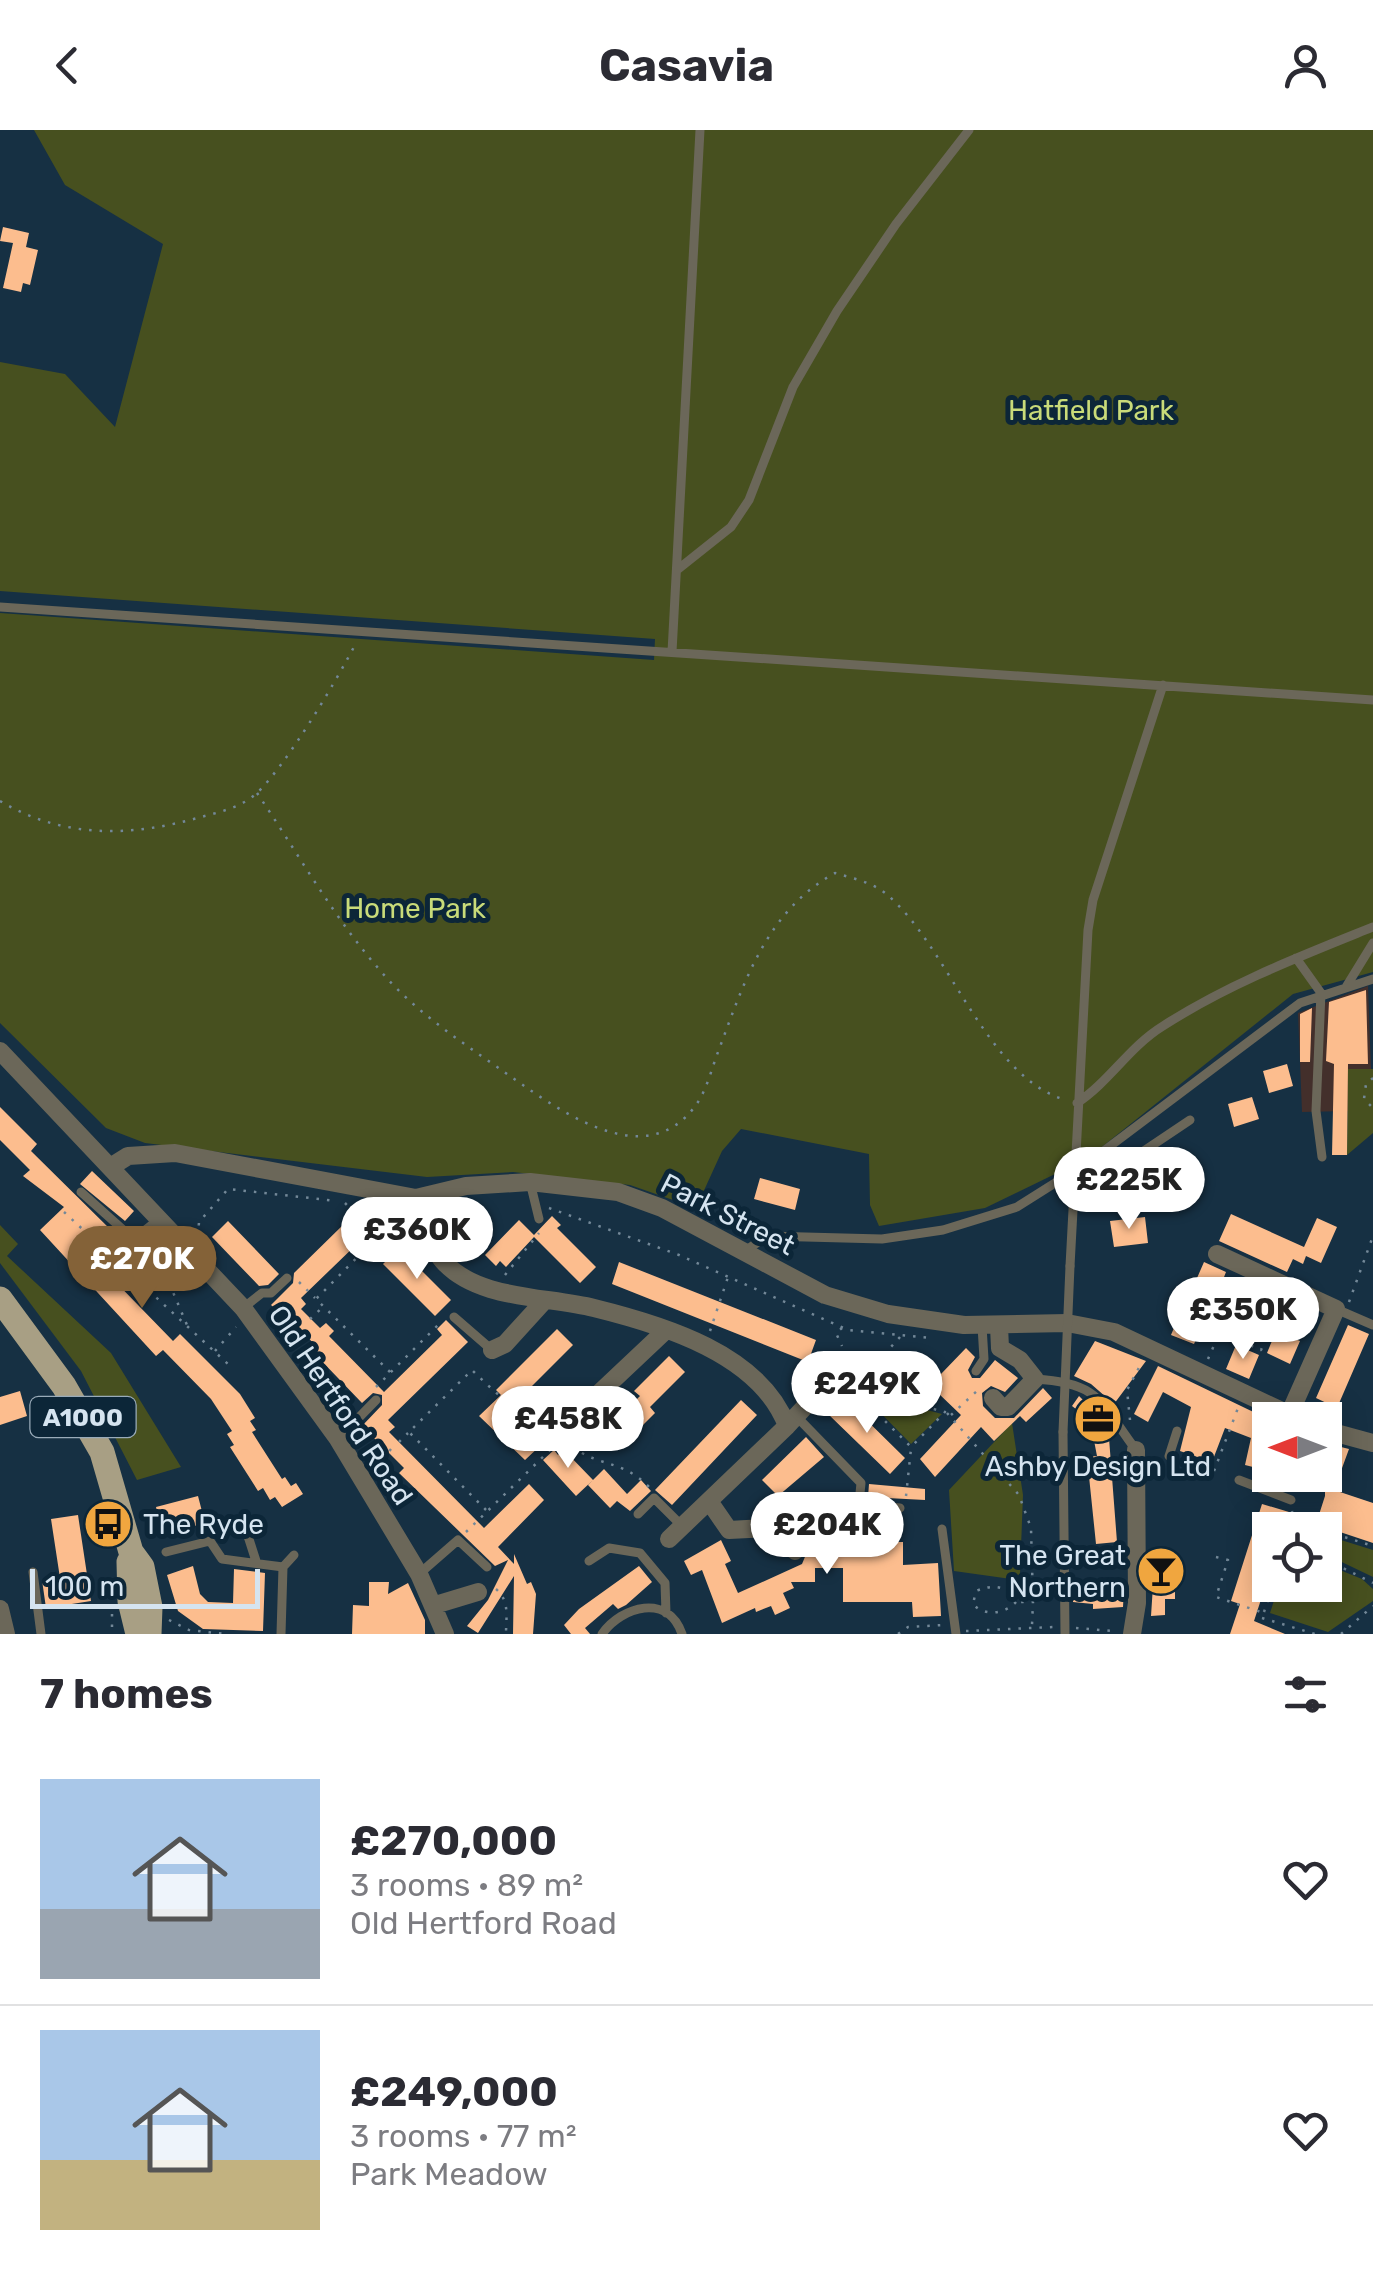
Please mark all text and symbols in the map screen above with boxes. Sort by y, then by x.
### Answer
icon: back [40,38,95,93]
icon: person [1278,38,1333,93]
text: Casavia [599,39,774,92]
park label: Hatfield Park [1008,394,1174,427]
park label: Home Park [344,892,486,925]
pin: £225K [1059,1147,1199,1232]
text: £225K [1076,1160,1182,1198]
street label: Park Street [655,1167,800,1262]
pin: £360K [347,1197,487,1282]
text: £360K [363,1210,471,1248]
pin: £270K [72,1226,212,1311]
text: £270K [89,1239,195,1277]
pin: £350K [1173,1277,1313,1362]
text: £350K [1189,1290,1297,1328]
street label: Old Hertford Road [262,1299,420,1511]
pin: £249K [797,1351,937,1436]
text: £249K [813,1364,921,1402]
pin: £458K [498,1386,638,1471]
office icon: Ashby Design Ltd [1072,1393,1124,1445]
road number: A1000 [31,1397,136,1437]
text: £458K [514,1399,622,1437]
north arrow [1252,1402,1342,1492]
map controls [1252,1402,1342,1602]
place label: Ashby Design Ltd [985,1450,1211,1483]
pin: £204K [757,1492,897,1577]
bus stop icon: The Ryde [82,1498,134,1550]
text: £204K [773,1505,881,1543]
place label: The Ryde [143,1508,264,1541]
button: locate [1252,1512,1342,1602]
place label: The Great Northern [999,1539,1126,1604]
bar icon: The Great Northern [1135,1545,1187,1597]
scale bar [30,1564,260,1608]
text: 100 m [45,1570,124,1603]
icon: filters [1278,1667,1333,1722]
text: 7 homes [40,1669,213,1719]
text: £270,000 [350,1816,557,1866]
icon: home [120,1819,240,1939]
icon: heart [1278,1852,1333,1907]
text: 3 rooms · 89 m² [350,1866,583,1904]
text: Old Hertford Road [350,1904,617,1942]
text: £249,000 [350,2067,558,2117]
icon: home [120,2070,240,2190]
icon: heart [1278,2103,1333,2158]
text: 3 rooms · 77 m² [350,2117,577,2155]
text: Park Meadow [350,2155,548,2193]

